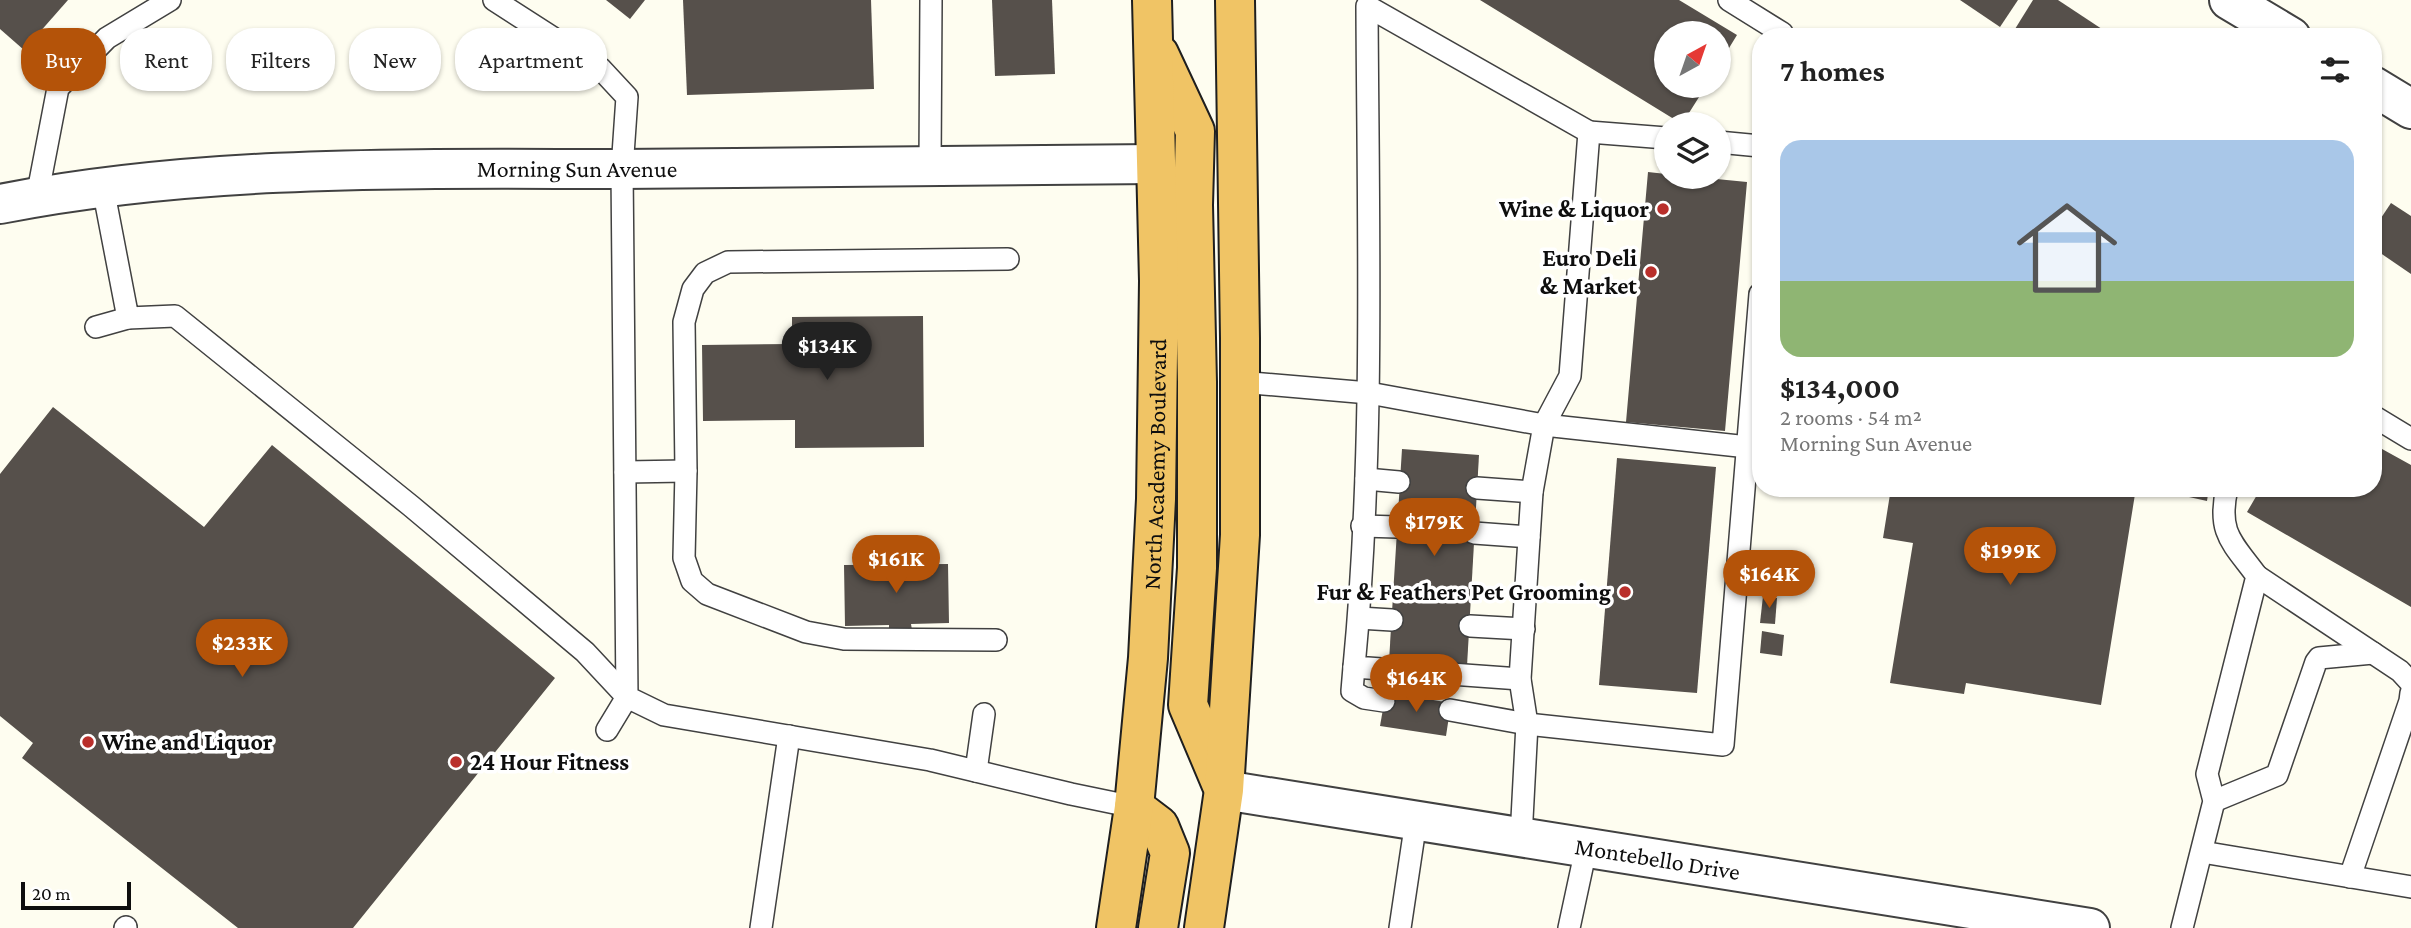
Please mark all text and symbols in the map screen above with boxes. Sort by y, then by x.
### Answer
north arrow [1654,21,1731,98]
map controls [1654,21,1731,189]
chip: Buy [21,28,106,91]
chip: Rent [120,28,212,91]
chip: Filters [226,28,335,91]
chip: New [349,28,441,91]
chip: Apartment [455,28,607,91]
icon: filters [2316,51,2354,89]
text: 7 homes [1780,54,1885,87]
button: layers [1654,112,1731,189]
street label: Morning Sun Avenue [477,155,677,182]
icon: home [2004,185,2130,311]
place label: Wine & Liquor [1498,195,1649,222]
marker: Wine & Liquor [1655,201,1671,217]
place label: Euro Deli & Market [1540,244,1637,299]
marker: Euro Deli & Market [1643,264,1659,280]
pin: $134K [778,322,876,382]
text: $134K [798,332,856,358]
street label: North Academy Boulevard [1137,338,1171,590]
text: $134,000 [1780,371,1900,404]
text: 2 rooms · 54 m² [1780,404,1922,430]
text: Morning Sun Avenue [1780,430,1972,456]
pin: $179K [1385,498,1483,558]
text: $179K [1405,508,1463,534]
pin: $199K [1961,528,2059,587]
pin: $161K [847,536,945,595]
text: $199K [1980,537,2040,563]
text: $161K [868,545,924,571]
pin: $164K [1720,550,1818,610]
text: $164K [1739,560,1799,586]
place label: Fur & Feathers Pet Grooming [1316,578,1611,605]
marker: Fur & Feathers Pet Grooming [1617,584,1633,600]
pin: $233K [193,620,291,679]
text: $233K [212,629,272,655]
pin: $164K [1367,654,1465,714]
text: $164K [1386,664,1446,690]
place label: Wine and Liquor [101,728,273,755]
marker: Wine and Liquor [80,734,96,750]
place label: 24 Hour Fitness [470,748,629,775]
marker: 24 Hour Fitness [448,754,464,770]
street label: Montebello Drive [1573,832,1742,885]
scale bar [21,879,131,911]
text: 20 m [32,883,71,904]

